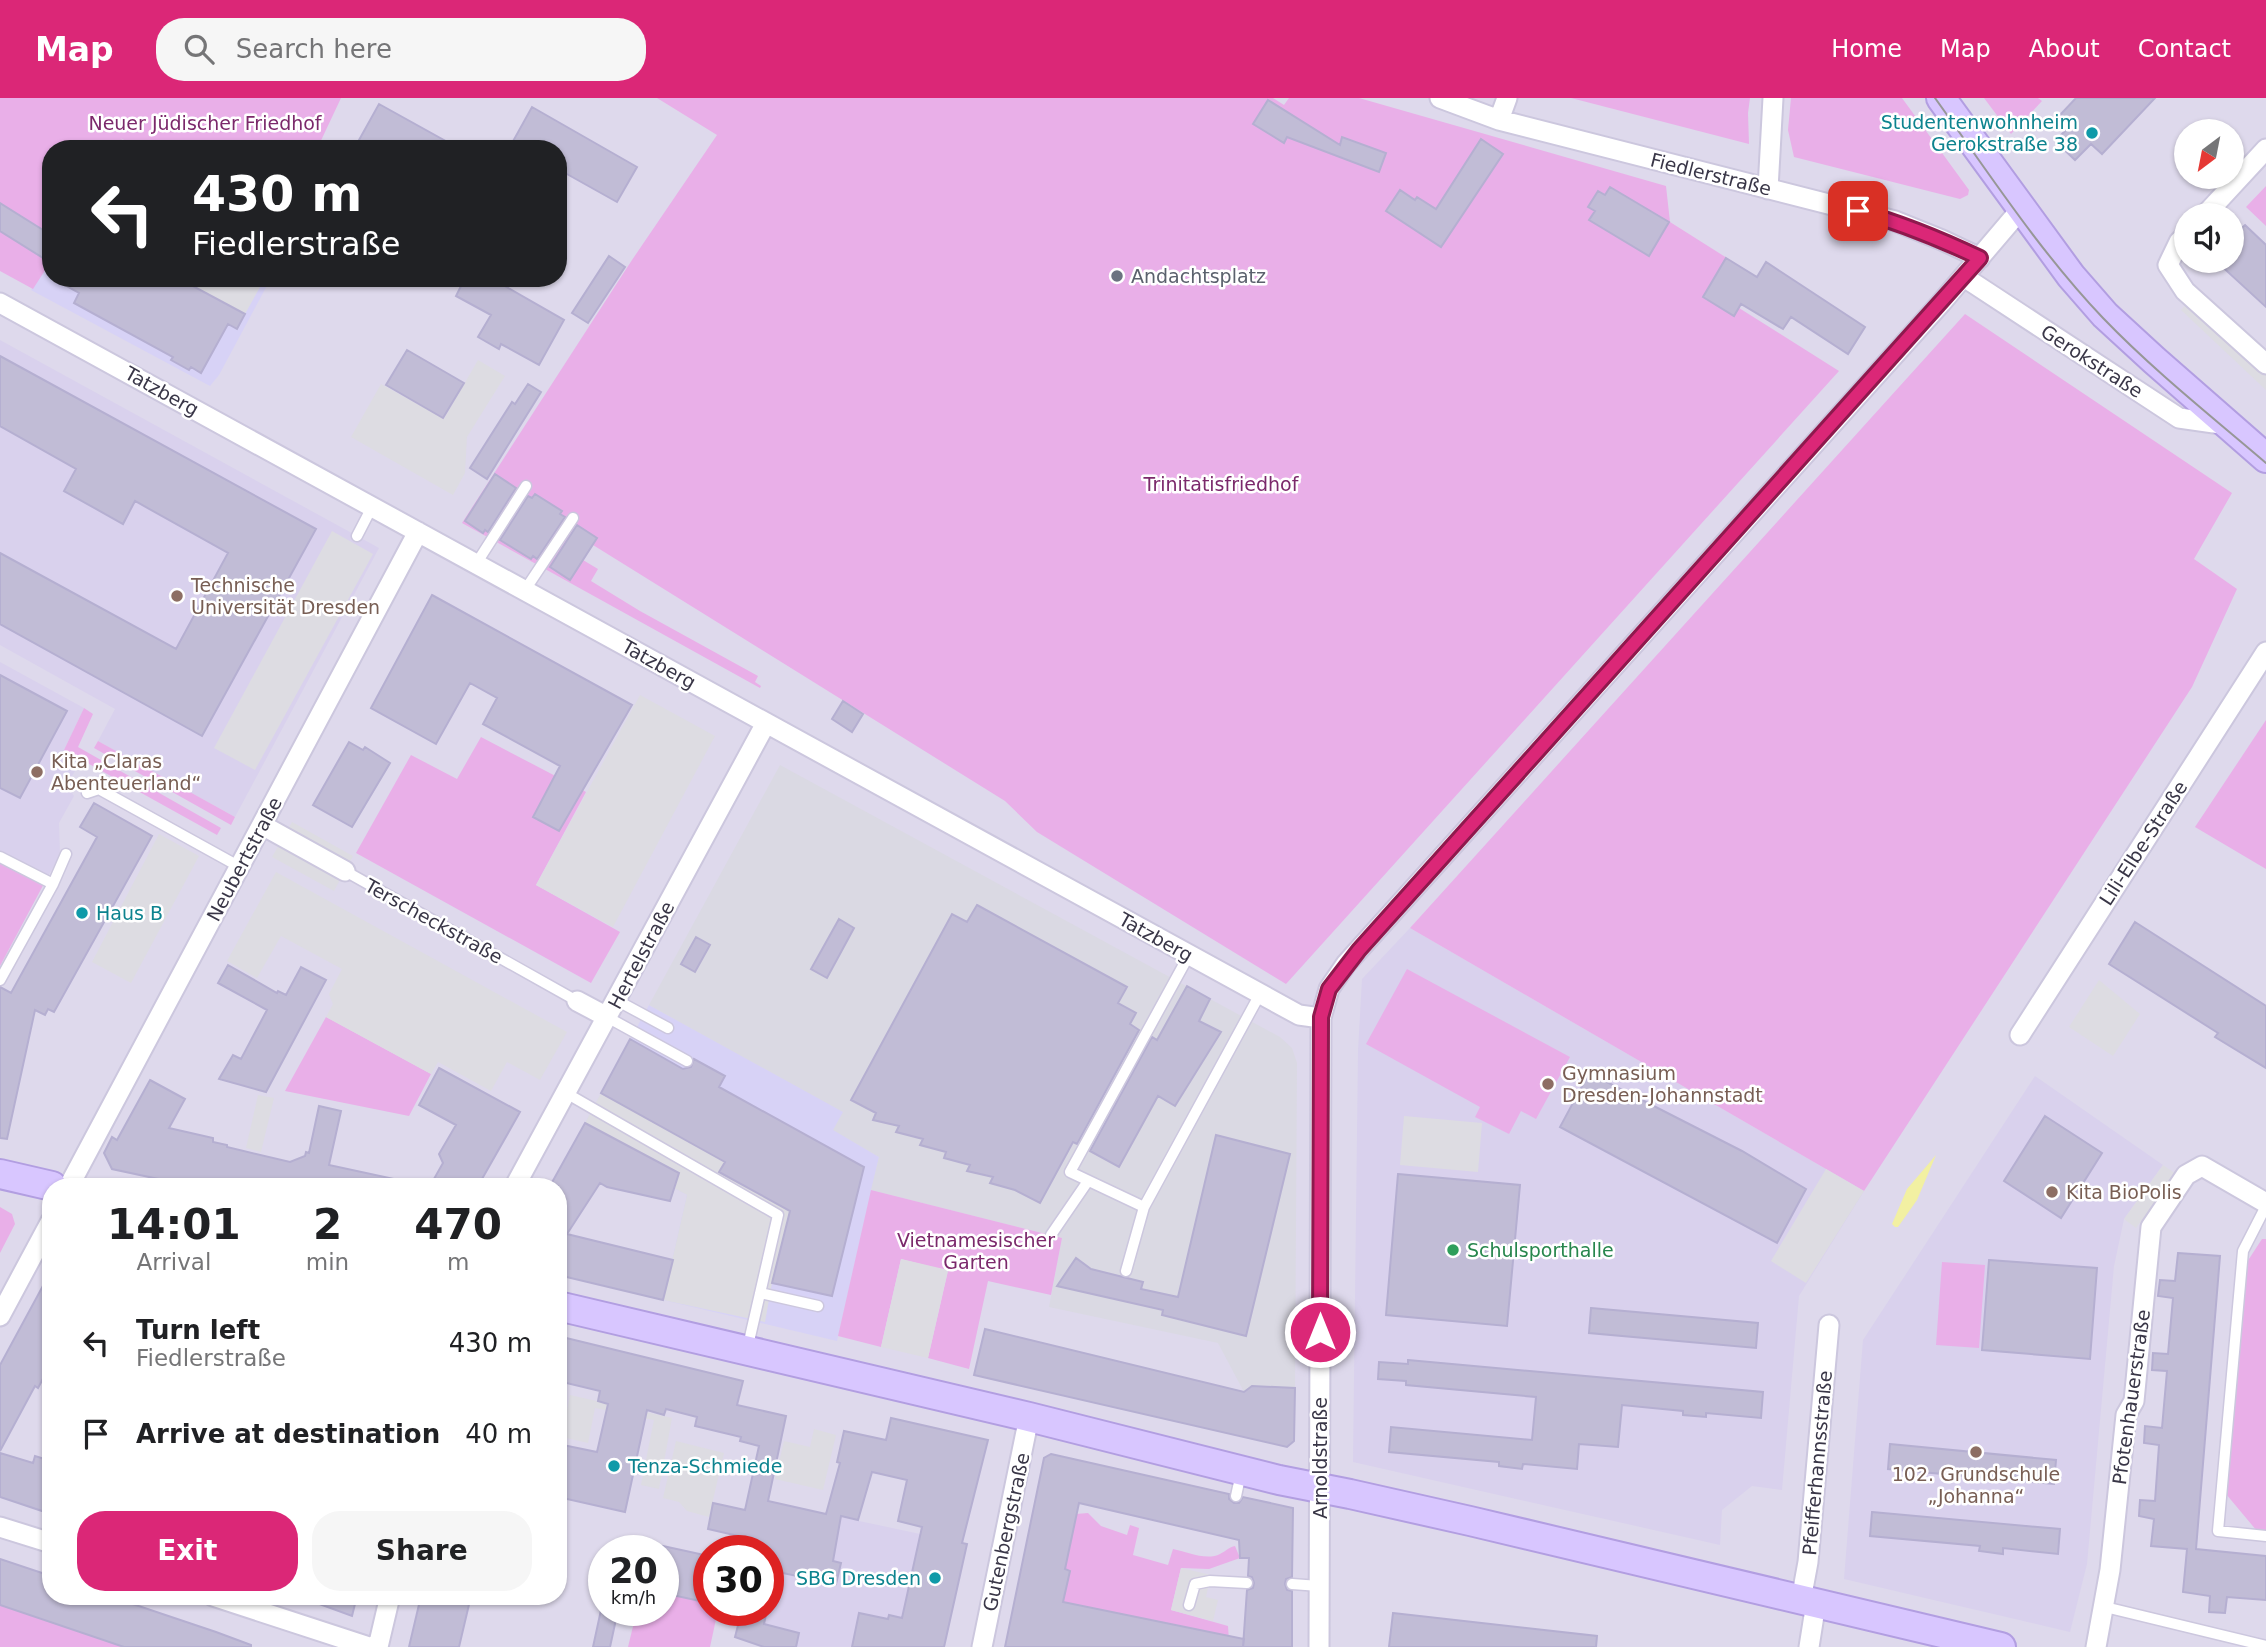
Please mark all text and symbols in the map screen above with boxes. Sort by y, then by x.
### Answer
search box [156,18,646,81]
text: Map [35,30,114,69]
icon: search [180,30,218,68]
text: Search here [236,34,392,64]
text: Home [1831,35,1902,63]
text: Map [1940,35,1991,63]
text: About [2029,35,2100,63]
text: Contact [2138,35,2231,63]
place label: Studentenwohnheim Gerokstraße 38 [1881,111,2078,155]
park label: Neuer Jüdischer Friedhof [88,112,323,134]
north arrow [2174,119,2244,189]
map controls [2174,119,2244,273]
marker: Studentenwohnheim Gerokstraße 38 [2084,125,2100,141]
street label: Fiedlerstraße [1648,148,1774,200]
text: 430 m [192,166,362,223]
icon: left [77,168,168,259]
pin [1828,181,1888,241]
icon: arrive [1839,192,1877,230]
button: sound [2174,203,2244,273]
text: Fiedlerstraße [192,225,401,263]
place label: Andachtsplatz [1131,265,1266,287]
marker: Andachtsplatz [1109,268,1125,284]
street label: Gerokstraße [2037,320,2147,402]
street label: Tatzberg [120,361,203,420]
park label: Trinitatisfriedhof [1143,473,1300,495]
place label: Technische Universität Dresden [190,574,380,618]
marker: Technische Universität Dresden [169,588,185,604]
street label: Tatzberg [617,634,700,693]
place label: Kita „Claras Abenteuerland“ [51,750,201,794]
marker: Kita „Claras Abenteuerland“ [29,764,45,780]
street label: Lili-Elbe-Straße [2095,777,2191,909]
street label: Neubertstraße [202,793,286,925]
street label: Terscheckstraße [361,874,507,968]
street label: Hertelstraße [603,897,679,1013]
place label: Haus B [96,902,163,924]
marker: Haus B [74,905,90,921]
street label: Tatzberg [1114,907,1197,966]
place label: Gymnasium Dresden-Johannstadt [1562,1062,1763,1106]
marker: Gymnasium Dresden-Johannstadt [1540,1076,1556,1092]
place label: Kita BioPolis [2066,1181,2182,1203]
marker: Kita BioPolis [2044,1184,2060,1200]
text: 14:01 [107,1200,241,1249]
text: 2 [313,1200,342,1249]
text: 470 [414,1200,502,1249]
park label: Vietnamesischer Garten [897,1229,1055,1273]
place label: Schulsporthalle [1467,1239,1614,1261]
marker: Schulsporthalle [1445,1242,1461,1258]
text: Arrival [137,1249,211,1275]
text: min [306,1249,349,1275]
text: m [447,1249,469,1275]
position arrow [1283,1295,1357,1369]
street label: Pfotenhauerstraße [2108,1308,2154,1486]
text: Turn left [136,1315,260,1345]
icon: left [77,1324,115,1362]
text: 430 m [449,1328,532,1358]
text: Fiedlerstraße [136,1345,286,1371]
street label: Pfeifferhannsstraße [1798,1370,1836,1556]
street label: Arnoldstraße [1309,1397,1331,1519]
icon: arrive [77,1415,115,1453]
text: Arrive at destination [136,1419,440,1449]
text: 40 m [465,1419,532,1449]
marker: 102. Grundschule „Johanna“ [1968,1444,1984,1460]
street label: Gutenbergstraße [978,1451,1034,1613]
place label: Tenza-Schmiede [627,1455,782,1477]
marker: Tenza-Schmiede [606,1458,622,1474]
place label: 102. Grundschule „Johanna“ [1892,1463,2060,1507]
button: Exit [77,1511,298,1591]
button: Share [312,1511,532,1591]
speed limit sign: 30 [693,1535,784,1626]
text: 20 [609,1551,658,1591]
place label: SBG Dresden [796,1567,921,1589]
marker: SBG Dresden [927,1570,943,1586]
text: km/h [611,1587,656,1608]

